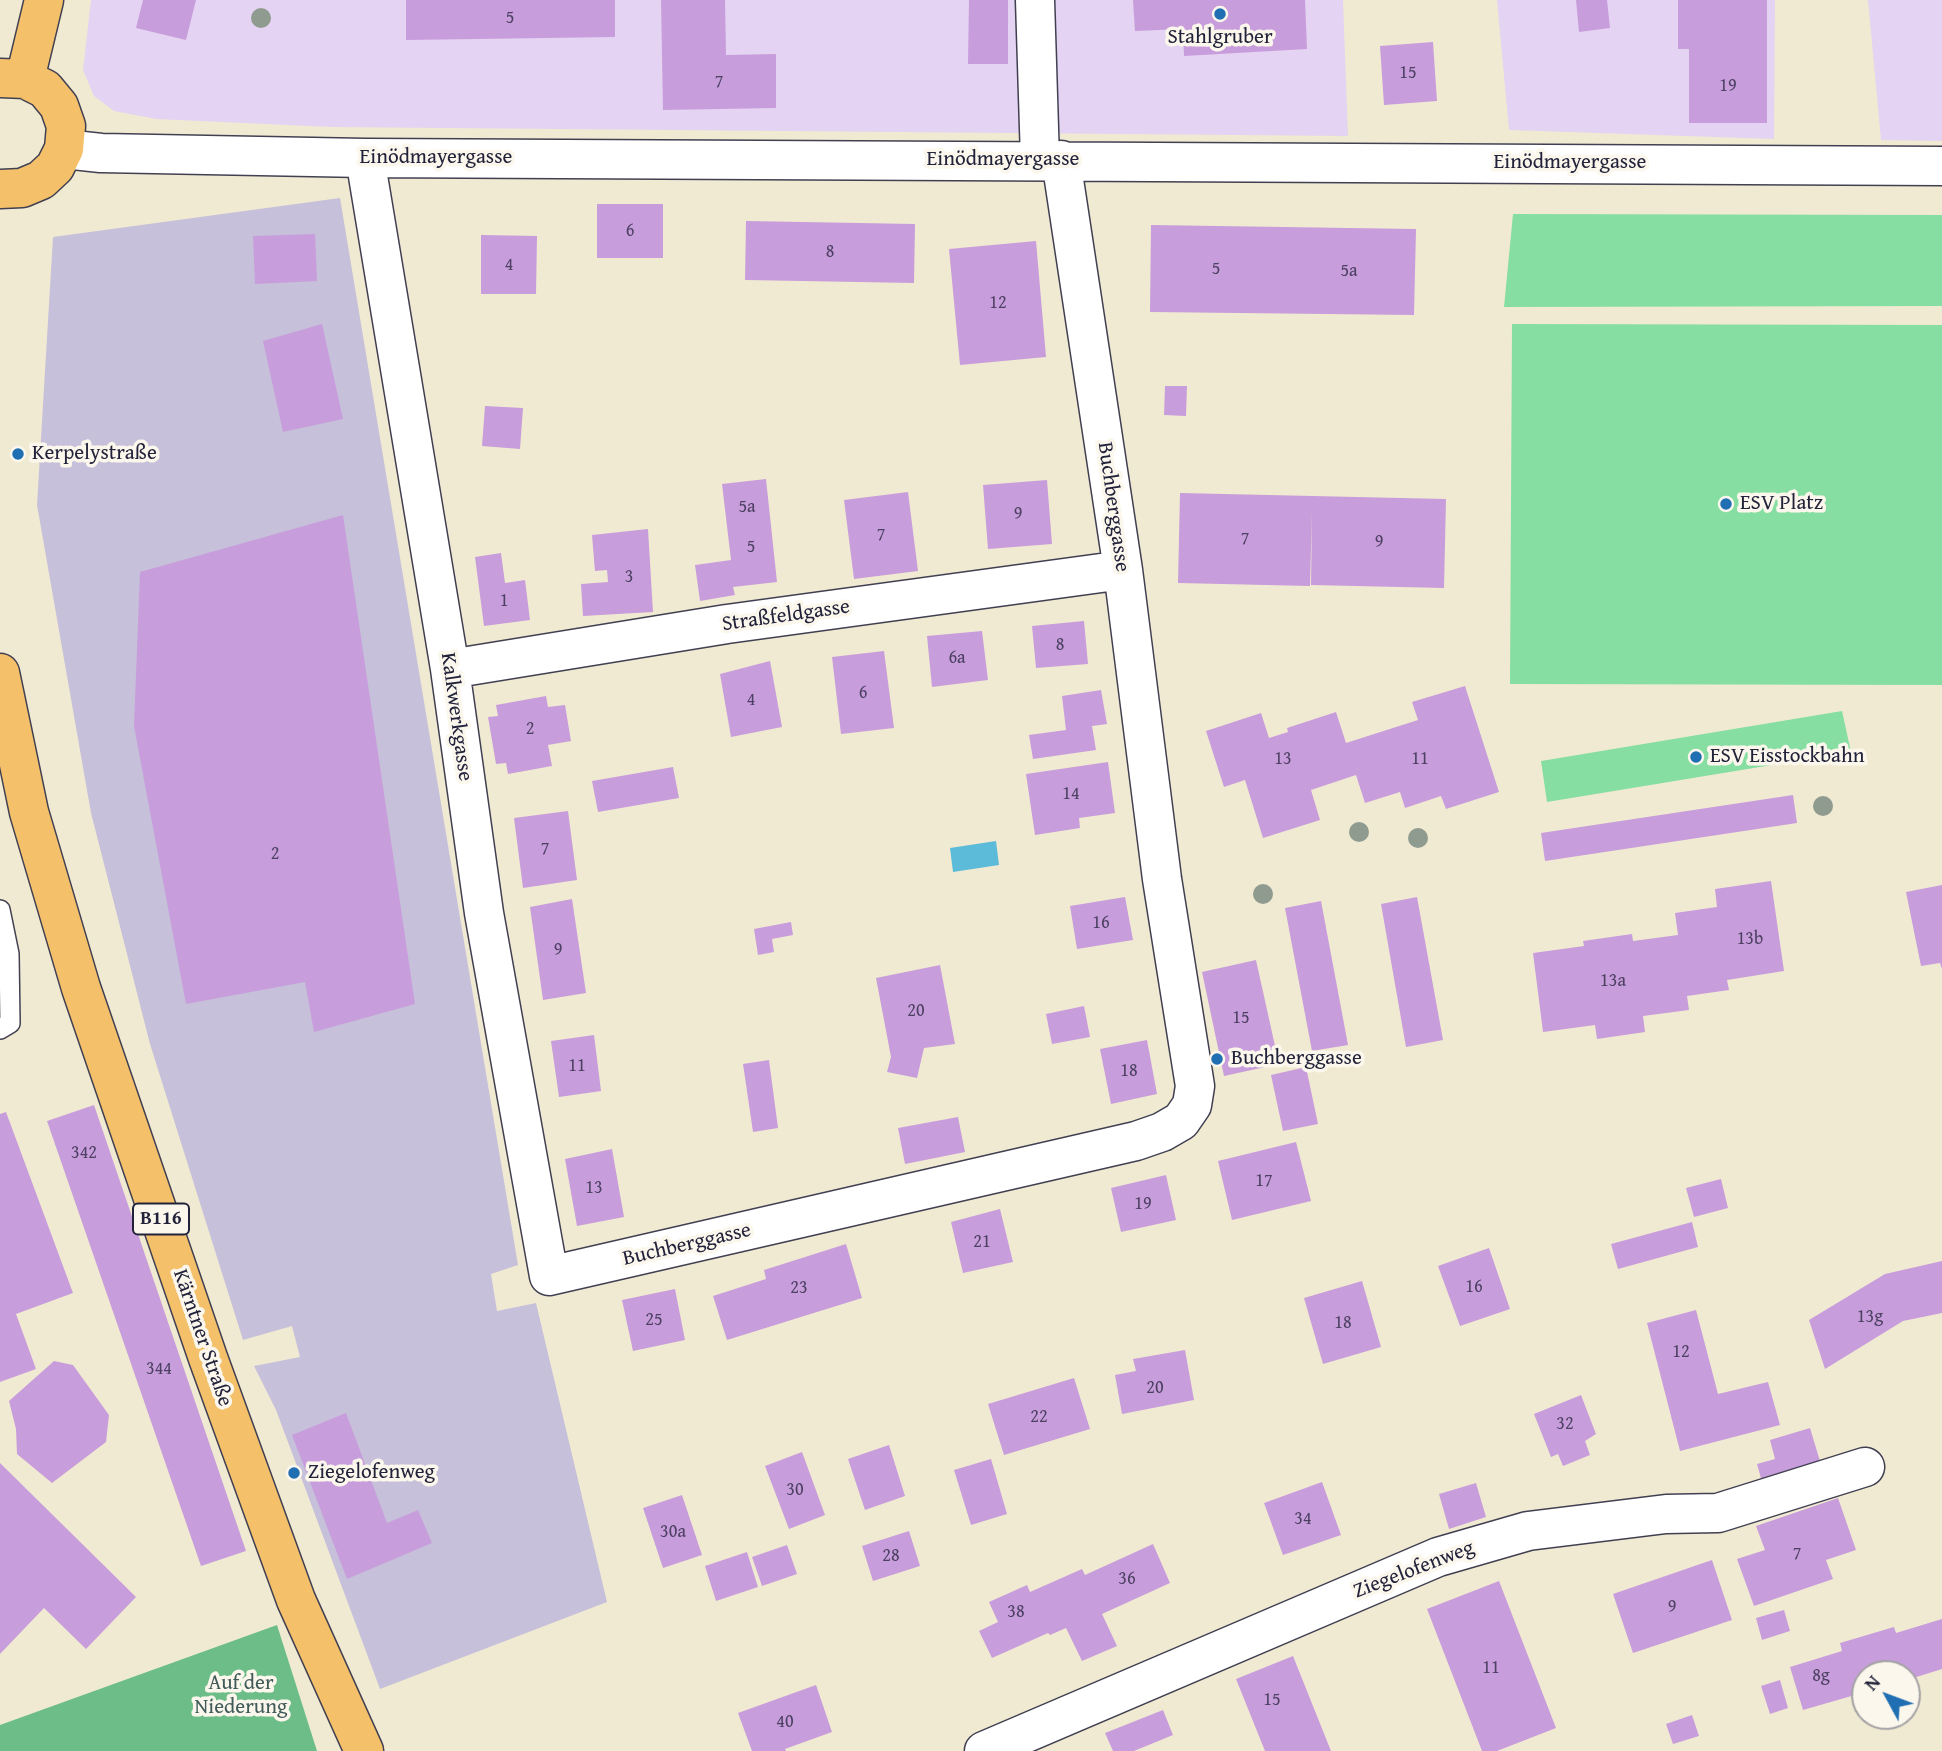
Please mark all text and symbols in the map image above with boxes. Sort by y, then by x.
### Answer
marker: Stahlgruber [1212,6,1228,22]
house number: 5 [506,7,514,29]
place label: Stahlgruber [1167,25,1273,51]
house number: 15 [1399,62,1417,84]
house number: 7 [715,71,723,93]
house number: 19 [1719,75,1737,97]
street label: Einödmayergasse [360,145,512,171]
street label: Einödmayergasse [927,147,1079,173]
street label: Einödmayergasse [1494,150,1646,176]
house number: 6 [626,220,634,242]
house number: 8 [826,241,834,263]
house number: 4 [505,254,513,276]
house number: 5 [1212,258,1220,280]
house number: 5a [1340,260,1358,282]
house number: 12 [989,292,1007,314]
street label: Buchberggasse [1091,440,1135,574]
place label: Kerpelystraße [32,441,157,467]
marker: Kerpelystraße [10,446,26,462]
place label: ESV Platz [1740,491,1823,517]
house number: 5a [738,496,756,518]
marker: ESV Platz [1718,496,1734,512]
house number: 9 [1014,503,1022,525]
house number: 7 [877,524,885,546]
house number: 7 [1241,528,1249,550]
house number: 9 [1375,531,1383,553]
house number: 5 [747,536,755,558]
house number: 3 [625,566,633,588]
house number: 1 [500,590,508,612]
street label: Straßfeldgasse [720,595,852,637]
house number: 8 [1056,634,1064,656]
house number: 6a [948,647,966,669]
street label: Kalkwerkgasse [435,651,477,783]
house number: 6 [859,682,867,704]
house number: 4 [747,689,755,711]
house number: 2 [526,718,534,740]
place label: ESV Eisstockbahn [1710,744,1865,770]
house number: 13 [1274,748,1292,770]
house number: 11 [1411,748,1429,770]
marker: ESV Eisstockbahn [1688,749,1704,765]
house number: 14 [1062,783,1080,805]
house number: 7 [541,838,549,860]
house number: 2 [271,843,279,865]
house number: 16 [1092,912,1110,934]
house number: 13b [1737,928,1763,950]
house number: 9 [554,939,562,961]
house number: 13a [1600,970,1626,992]
house number: 20 [907,1000,925,1022]
house number: 15 [1232,1007,1250,1029]
place label: Buchberggasse [1231,1046,1362,1072]
marker: Buchberggasse [1209,1051,1225,1067]
house number: 11 [568,1055,586,1077]
house number: 18 [1120,1060,1138,1082]
house number: 342 [71,1142,97,1164]
house number: 17 [1255,1170,1273,1192]
house number: 13 [585,1177,603,1199]
house number: 19 [1134,1193,1152,1215]
road number: B116 [133,1204,189,1234]
street label: Buchberggasse [620,1218,754,1272]
house number: 21 [973,1231,991,1253]
street label: Kärntner Straße [167,1266,237,1410]
house number: 16 [1465,1276,1483,1298]
house number: 23 [790,1277,808,1299]
house number: 13g [1857,1306,1883,1328]
house number: 25 [645,1309,663,1331]
house number: 18 [1334,1312,1352,1334]
house number: 12 [1672,1341,1690,1363]
house number: 344 [146,1358,172,1380]
house number: 20 [1146,1377,1164,1399]
house number: 22 [1030,1406,1048,1428]
house number: 32 [1556,1413,1574,1435]
place label: Ziegelofenweg [308,1460,435,1486]
marker: Ziegelofenweg [286,1465,302,1481]
house number: 30 [786,1479,804,1501]
house number: 34 [1294,1508,1312,1530]
house number: 30a [660,1521,686,1543]
street label: Ziegelofenweg [1350,1535,1478,1605]
house number: 7 [1793,1543,1801,1565]
house number: 28 [882,1545,900,1567]
house number: 36 [1118,1568,1136,1590]
house number: 9 [1668,1596,1676,1618]
house number: 38 [1007,1601,1025,1623]
house number: 11 [1482,1657,1500,1679]
north arrow [1851,1660,1921,1730]
house number: 8g [1812,1665,1830,1687]
text: N [1857,1669,1886,1697]
park label: Auf der Niederung [195,1671,287,1721]
house number: 15 [1263,1689,1281,1711]
house number: 40 [776,1711,794,1733]

